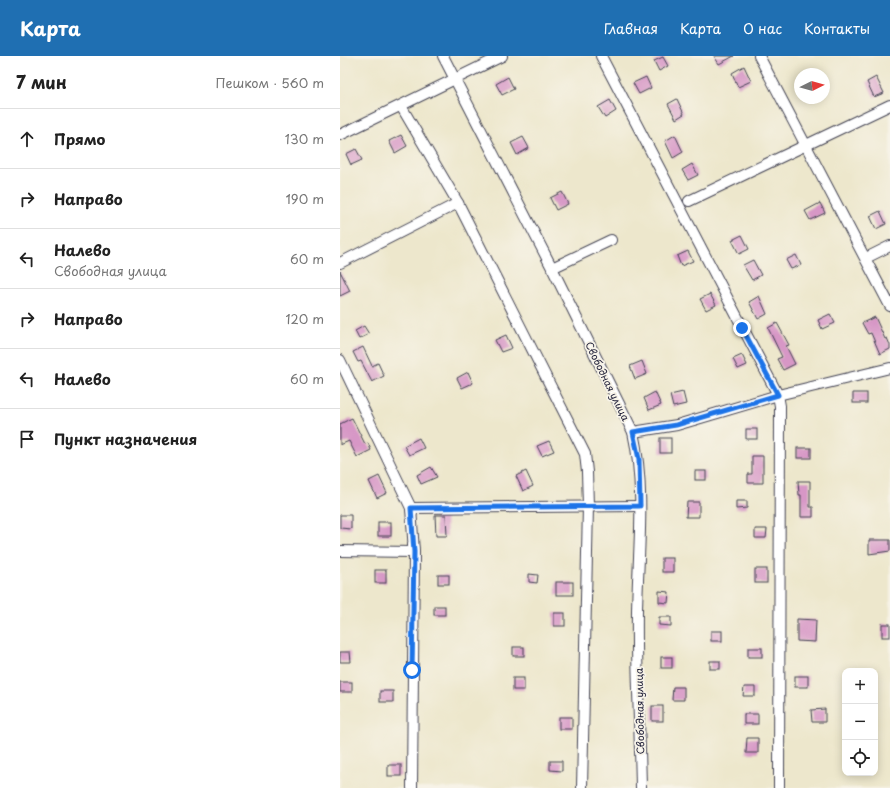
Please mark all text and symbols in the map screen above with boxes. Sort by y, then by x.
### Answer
text: Карта [20,14,81,42]
text: Главная [604,18,658,39]
text: Карта [680,18,721,39]
text: О нас [743,18,782,39]
text: Контакты [804,18,870,39]
north arrow [794,68,830,104]
text: 7 мин [16,69,67,95]
text: Пешком · 560 m [216,73,324,92]
text: Прямо [54,127,105,150]
icon: ahead [16,128,38,150]
text: 130 m [285,129,324,148]
text: Направо [54,187,123,210]
icon: right [16,188,38,210]
text: 190 m [285,189,324,208]
text: Налево [54,238,111,261]
icon: left [16,248,38,270]
text: 60 m [290,249,324,268]
text: Свободная улица [54,261,167,280]
text: Направо [54,307,123,330]
icon: right [16,308,38,330]
text: 120 m [285,309,324,328]
route end [733,319,751,337]
street label: Свободная улица [582,339,634,424]
text: Налево [54,367,111,390]
icon: left [16,368,38,390]
text: 60 m [290,369,324,388]
text: Пункт назначения [54,427,197,450]
icon: arrive [16,428,38,450]
route start [403,661,421,679]
street label: Свободная улица [631,667,647,754]
map controls [842,668,878,776]
button: + [842,668,878,704]
button: − [842,704,878,740]
button: locate [842,740,878,776]

